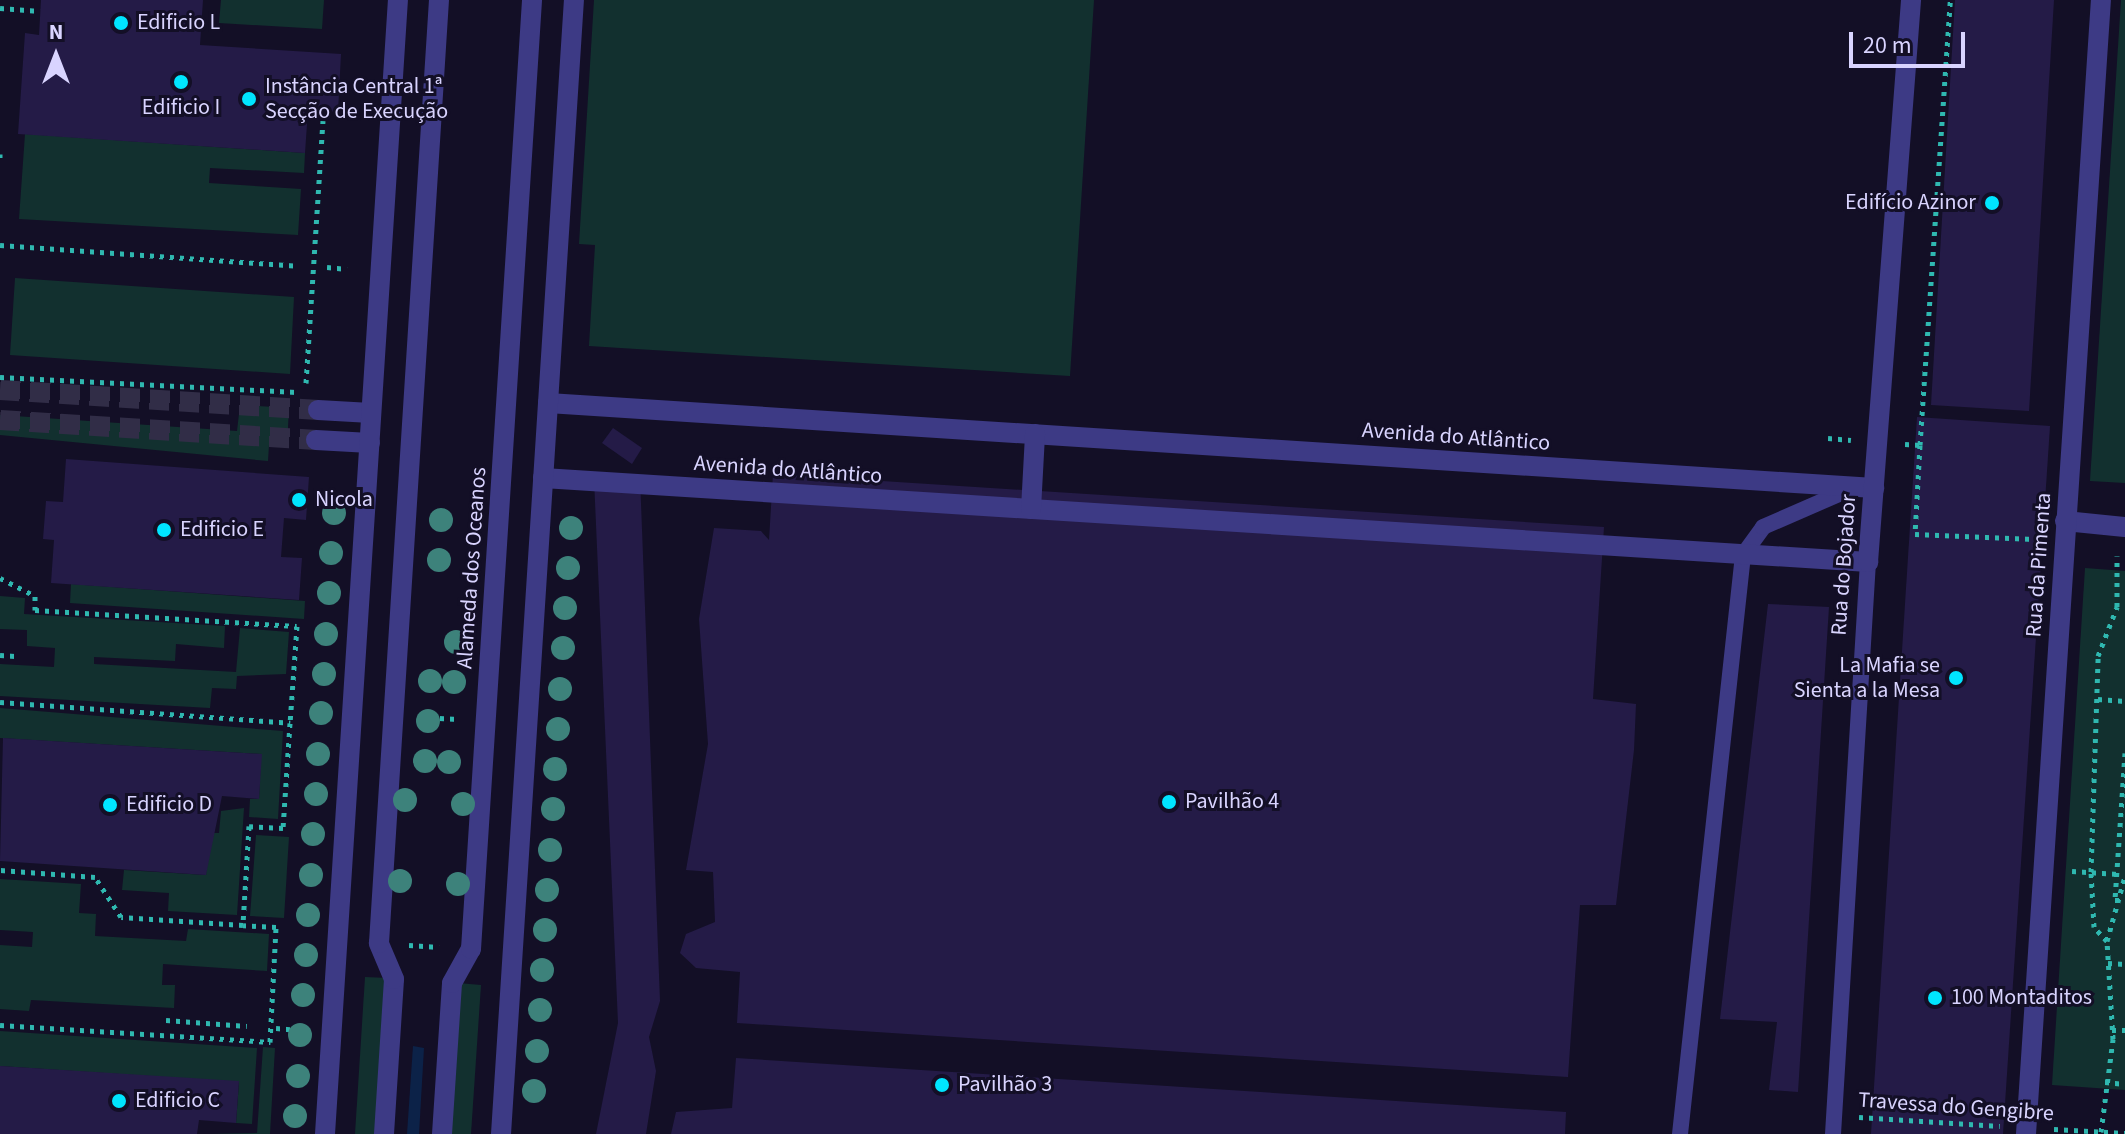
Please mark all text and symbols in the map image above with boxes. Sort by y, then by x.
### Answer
place label: Edificio L [137,10,220,36]
marker: Edificio L [112,14,130,32]
north arrow [16,16,96,96]
text: N [49,16,63,48]
scale bar [1853,16,1969,66]
text: 20 m [1863,28,1912,63]
marker: Edificio I [172,73,190,91]
place label: Instância Central 1ª Secção de Execução [265,73,448,124]
marker: Instância Central 1ª Secção de Execução [240,90,258,108]
place label: Edificio I [142,95,220,121]
place label: Edifício Azinor [1845,190,1976,216]
marker: Edifício Azinor [1983,194,2001,212]
street label: Avenida do Atlântico [1361,417,1551,457]
street label: Avenida do Atlântico [693,450,883,490]
street label: Alameda dos Oceanos [452,466,492,670]
place label: Nicola [315,487,373,513]
marker: Nicola [290,491,308,509]
street label: Rua da Pimenta [2021,492,2057,638]
street label: Rua do Bojador [1826,493,1862,637]
place label: Edificio E [180,517,264,543]
marker: Edificio E [155,521,173,539]
place label: La Mafia se Sienta a la Mesa [1794,652,1940,704]
marker: La Mafia se Sienta a la Mesa [1947,669,1965,687]
place label: Pavilhão 4 [1185,789,1279,815]
place label: Edificio D [126,792,212,818]
marker: Pavilhão 4 [1160,793,1178,811]
marker: Edificio D [101,796,119,814]
place label: 100 Montaditos [1951,985,2092,1011]
marker: 100 Montaditos [1926,989,1944,1007]
place label: Pavilhão 3 [958,1072,1052,1098]
marker: Pavilhão 3 [933,1076,951,1094]
street label: Travessa do Gengibre [1857,1087,2055,1127]
place label: Edificio C [135,1088,220,1114]
marker: Edificio C [110,1092,128,1110]

